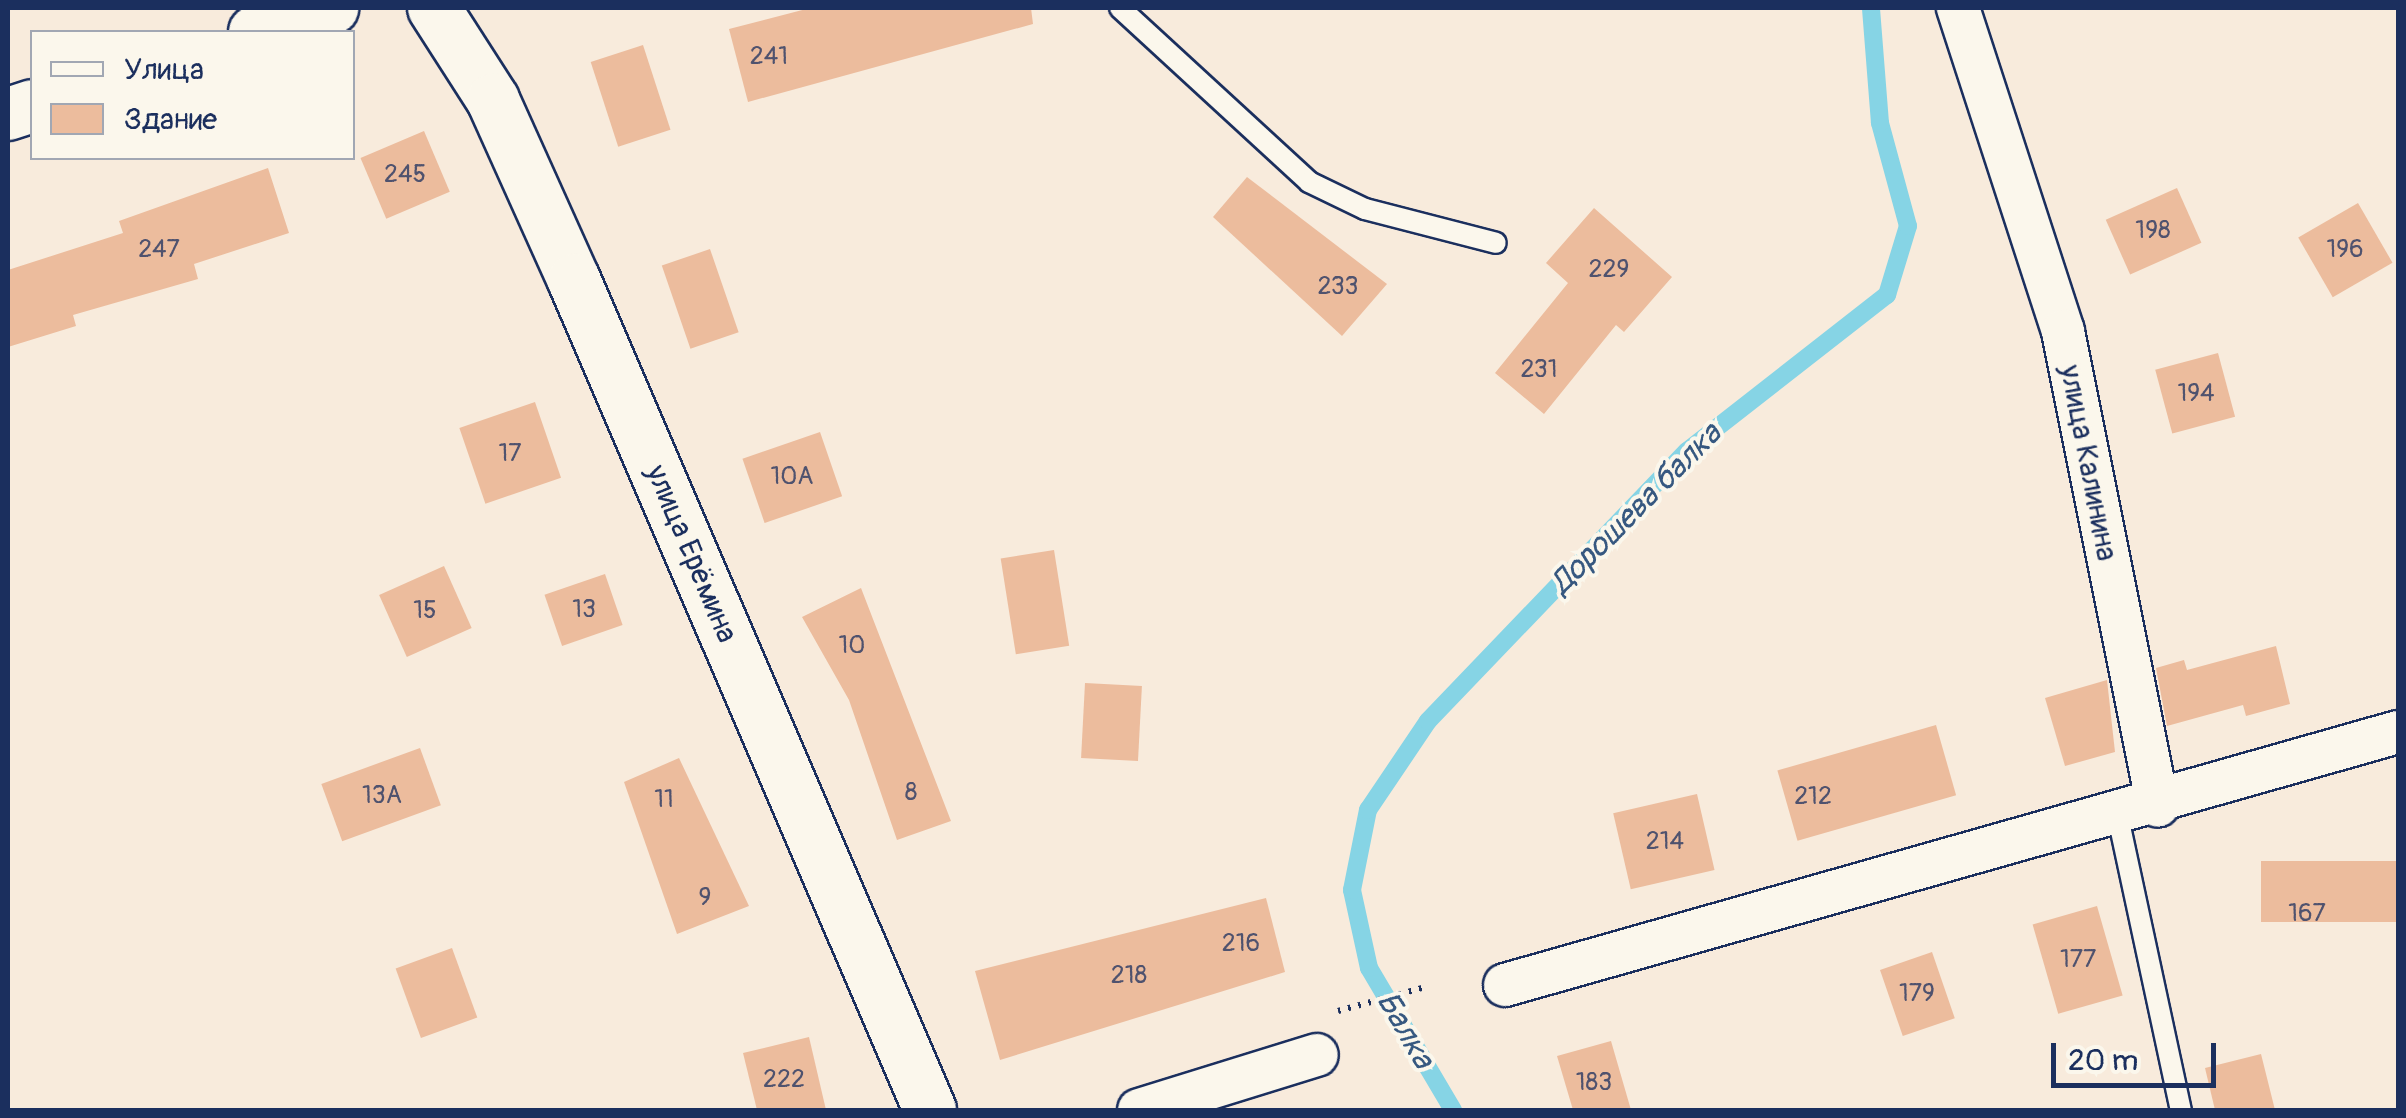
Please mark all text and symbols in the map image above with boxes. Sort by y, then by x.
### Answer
legend [30,30,355,160]
house number: 241 [750,42,788,72]
text: Улица [124,51,204,88]
text: Здание [124,101,217,138]
house number: 245 [384,160,426,190]
house number: 198 [2135,216,2171,246]
house number: 247 [138,235,180,265]
house number: 196 [2326,235,2364,265]
house number: 229 [1589,255,1629,285]
house number: 233 [1317,272,1359,302]
house number: 231 [1521,355,1557,385]
street label: улица Калинина [2051,362,2125,564]
house number: 194 [2177,379,2215,409]
water label: Дорошева балка [1542,415,1730,603]
house number: 17 [499,439,521,469]
street label: улица Ерёмина [637,460,745,648]
house number: 10А [770,462,814,492]
house number: 13 [572,595,596,625]
house number: 15 [413,596,437,626]
house number: 10 [839,631,865,661]
house number: 8 [905,778,917,808]
house number: 13А [362,781,402,811]
house number: 212 [1794,782,1832,812]
house number: 11 [654,785,674,815]
house number: 214 [1646,827,1684,857]
house number: 9 [699,883,711,913]
house number: 167 [2288,899,2326,929]
house number: 216 [1222,929,1260,959]
house number: 177 [2060,945,2096,975]
house number: 218 [1111,961,1147,991]
house number: 179 [1899,979,1935,1009]
water label: Балка [1368,985,1442,1075]
scale bar [2056,1023,2221,1085]
text: 20 m [2068,1042,2138,1079]
house number: 222 [763,1065,805,1095]
house number: 183 [1576,1068,1612,1098]

